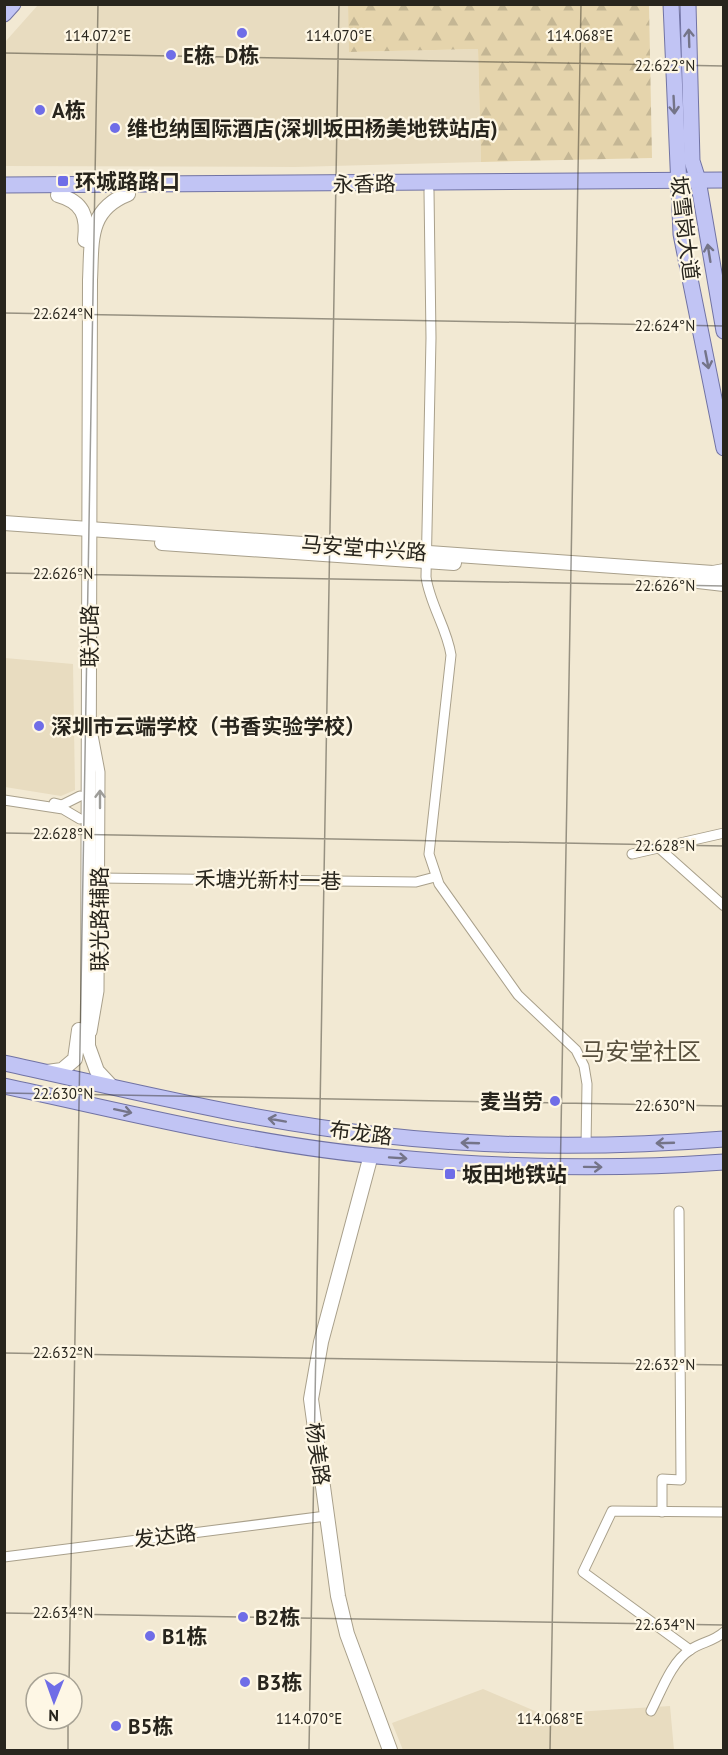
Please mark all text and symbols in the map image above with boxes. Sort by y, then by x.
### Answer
text: 114.072°E [65,26,131,45]
marker: D栋 [235,26,249,40]
text: 114.070°E [306,26,372,45]
text: 114.068°E [547,26,613,45]
one-way arrow [683,29,695,49]
place label: E栋 [183,42,215,69]
place label: D栋 [225,42,259,69]
marker: E栋 [164,48,178,62]
text: 22.622°N [635,56,695,75]
one-way arrow [669,94,680,114]
place label: A栋 [52,97,86,124]
marker: A栋 [33,103,47,117]
place label: 维也纳国际酒店(深圳坂田杨美地铁站店) [127,115,498,142]
marker: 维也纳国际酒店(深圳坂田杨美地铁站店) [108,121,122,135]
place label: 环城路路口 [75,168,180,195]
street label: 永香路 [332,170,396,198]
marker: 环城路路口 [56,174,70,188]
street label: 坂雪岗大道 [665,174,705,282]
one-way arrow [704,243,715,263]
text: 22.624°N [33,304,93,323]
text: 22.624°N [635,316,695,335]
one-way arrow [702,350,713,369]
street label: 马安堂中兴路 [300,530,428,566]
text: 22.626°N [33,564,93,583]
text: 22.626°N [635,576,695,595]
street label: 联光路 [76,605,103,668]
place label: 深圳市云端学校（书香实验学校） [51,713,366,740]
marker: 深圳市云端学校（书香实验学校） [32,719,46,733]
one-way arrow [94,790,106,810]
text: 22.628°N [33,824,93,843]
text: 22.628°N [635,836,695,855]
street label: 禾塘光新村一巷 [194,865,342,895]
street label: 联光路辅路 [86,867,113,972]
district label: 马安堂社区 [581,1036,701,1067]
text: 22.630°N [33,1084,93,1103]
place label: 麦当劳 [480,1088,543,1115]
marker: 麦当劳 [548,1094,562,1108]
text: 22.630°N [635,1096,695,1115]
one-way arrow [113,1106,133,1117]
one-way arrow [267,1114,287,1125]
street label: 布龙路 [328,1116,394,1150]
one-way arrow [461,1137,481,1149]
one-way arrow [656,1137,676,1148]
one-way arrow [388,1153,408,1164]
place label: 坂田地铁站 [462,1161,567,1188]
one-way arrow [582,1162,602,1173]
marker: 坂田地铁站 [443,1167,457,1181]
text: 22.632°N [33,1343,93,1362]
text: 22.632°N [635,1355,695,1374]
street label: 杨美路 [300,1421,336,1487]
street label: 发达路 [132,1519,198,1553]
text: 22.634°N [33,1603,93,1622]
place label: B2栋 [255,1604,300,1631]
marker: B2栋 [236,1610,250,1624]
text: 22.634°N [635,1615,695,1634]
place label: B1栋 [162,1623,207,1650]
marker: B1栋 [143,1629,157,1643]
place label: B3栋 [257,1669,302,1696]
north arrow [24,1671,84,1731]
marker: B3栋 [238,1675,252,1689]
text: N [48,1706,59,1726]
text: 114.070°E [276,1709,342,1728]
text: 114.068°E [517,1709,583,1728]
place label: B5栋 [128,1713,173,1740]
marker: B5栋 [109,1719,123,1733]

